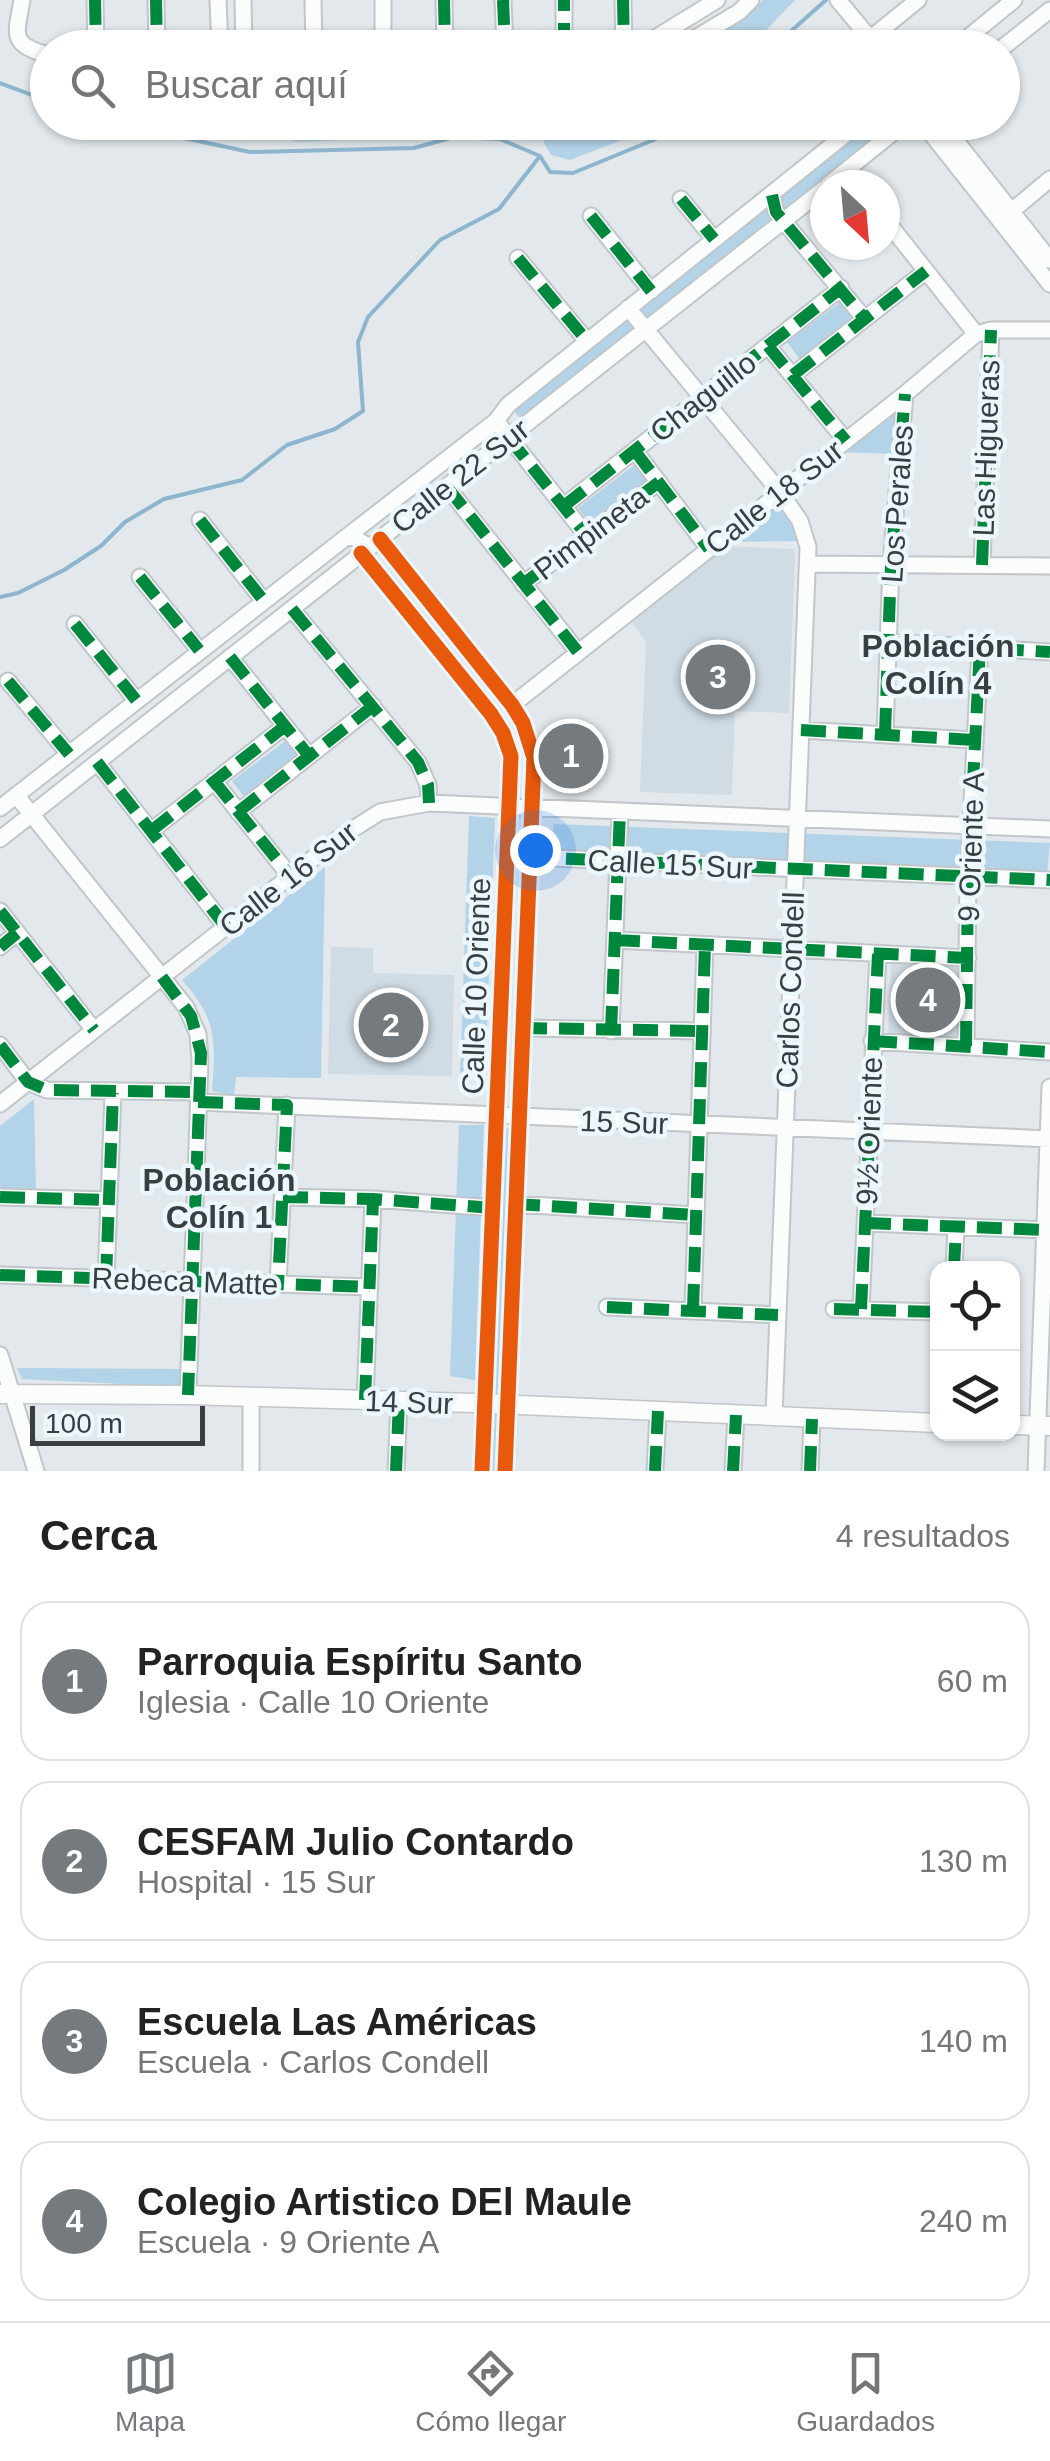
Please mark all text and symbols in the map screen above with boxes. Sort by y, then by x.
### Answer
search box [30,30,1020,140]
icon: search [65,58,120,113]
text: Buscar aquí [145,64,348,106]
north arrow [810,170,900,260]
street label: Chaguillo [644,345,762,449]
street label: Las Higueras [966,359,1006,537]
street label: Calle 22 Sur [385,412,535,540]
street label: Los Perales [875,424,919,584]
street label: Calle 18 Sur [699,433,849,561]
street label: Pimpineta [528,479,654,586]
district label: Población Colín 4 [862,628,1014,701]
pin: 3 [686,640,750,714]
pin: 1 [538,718,604,794]
street label: 9 Oriente A [952,771,990,923]
street label: Calle 16 Sur [213,815,363,943]
your location [510,825,561,876]
street label: Calle 15 Sur [587,843,753,885]
street label: Calle 10 Oriente [456,877,496,1095]
street label: Carlos Condell [770,891,810,1089]
pin: 4 [896,962,960,1038]
pin: 2 [358,988,424,1062]
street label: 9½ Oriente [850,1056,888,1206]
street label: 15 Sur [579,1104,669,1140]
district label: Población Colín 1 [143,1162,295,1235]
street label: Rebeca Matte [91,1261,279,1301]
map controls [930,1261,1020,1441]
button: locate [930,1261,1020,1351]
button: layers [930,1351,1020,1441]
street label: 14 Sur [364,1384,454,1420]
scale bar [30,1401,205,1446]
text: 100 m [45,1408,123,1439]
text: Cerca [40,1512,157,1559]
text: 4 resultados [836,1518,1010,1554]
text: Parroquia Espíritu Santo [137,1641,583,1683]
text: 1 [66,1663,83,1699]
text: 60 m [937,1663,1008,1699]
text: Iglesia · Calle 10 Oriente [137,1684,489,1720]
text: CESFAM Julio Contardo [137,1821,574,1863]
text: 2 [66,1843,83,1879]
text: 130 m [919,1843,1008,1879]
text: Hospital · 15 Sur [137,1864,375,1900]
text: Escuela Las Américas [137,2001,537,2043]
text: 3 [66,2023,83,2059]
text: 140 m [919,2023,1008,2059]
text: Escuela · Carlos Condell [137,2044,489,2080]
text: Colegio Artistico DEl Maule [137,2181,632,2223]
text: 4 [66,2203,83,2239]
text: 240 m [919,2203,1008,2239]
text: Escuela · 9 Oriente A [137,2224,439,2260]
tab: Mapa [115,2346,185,2438]
tab: Cómo llegar [415,2346,566,2438]
tab: Guardados [796,2346,935,2438]

